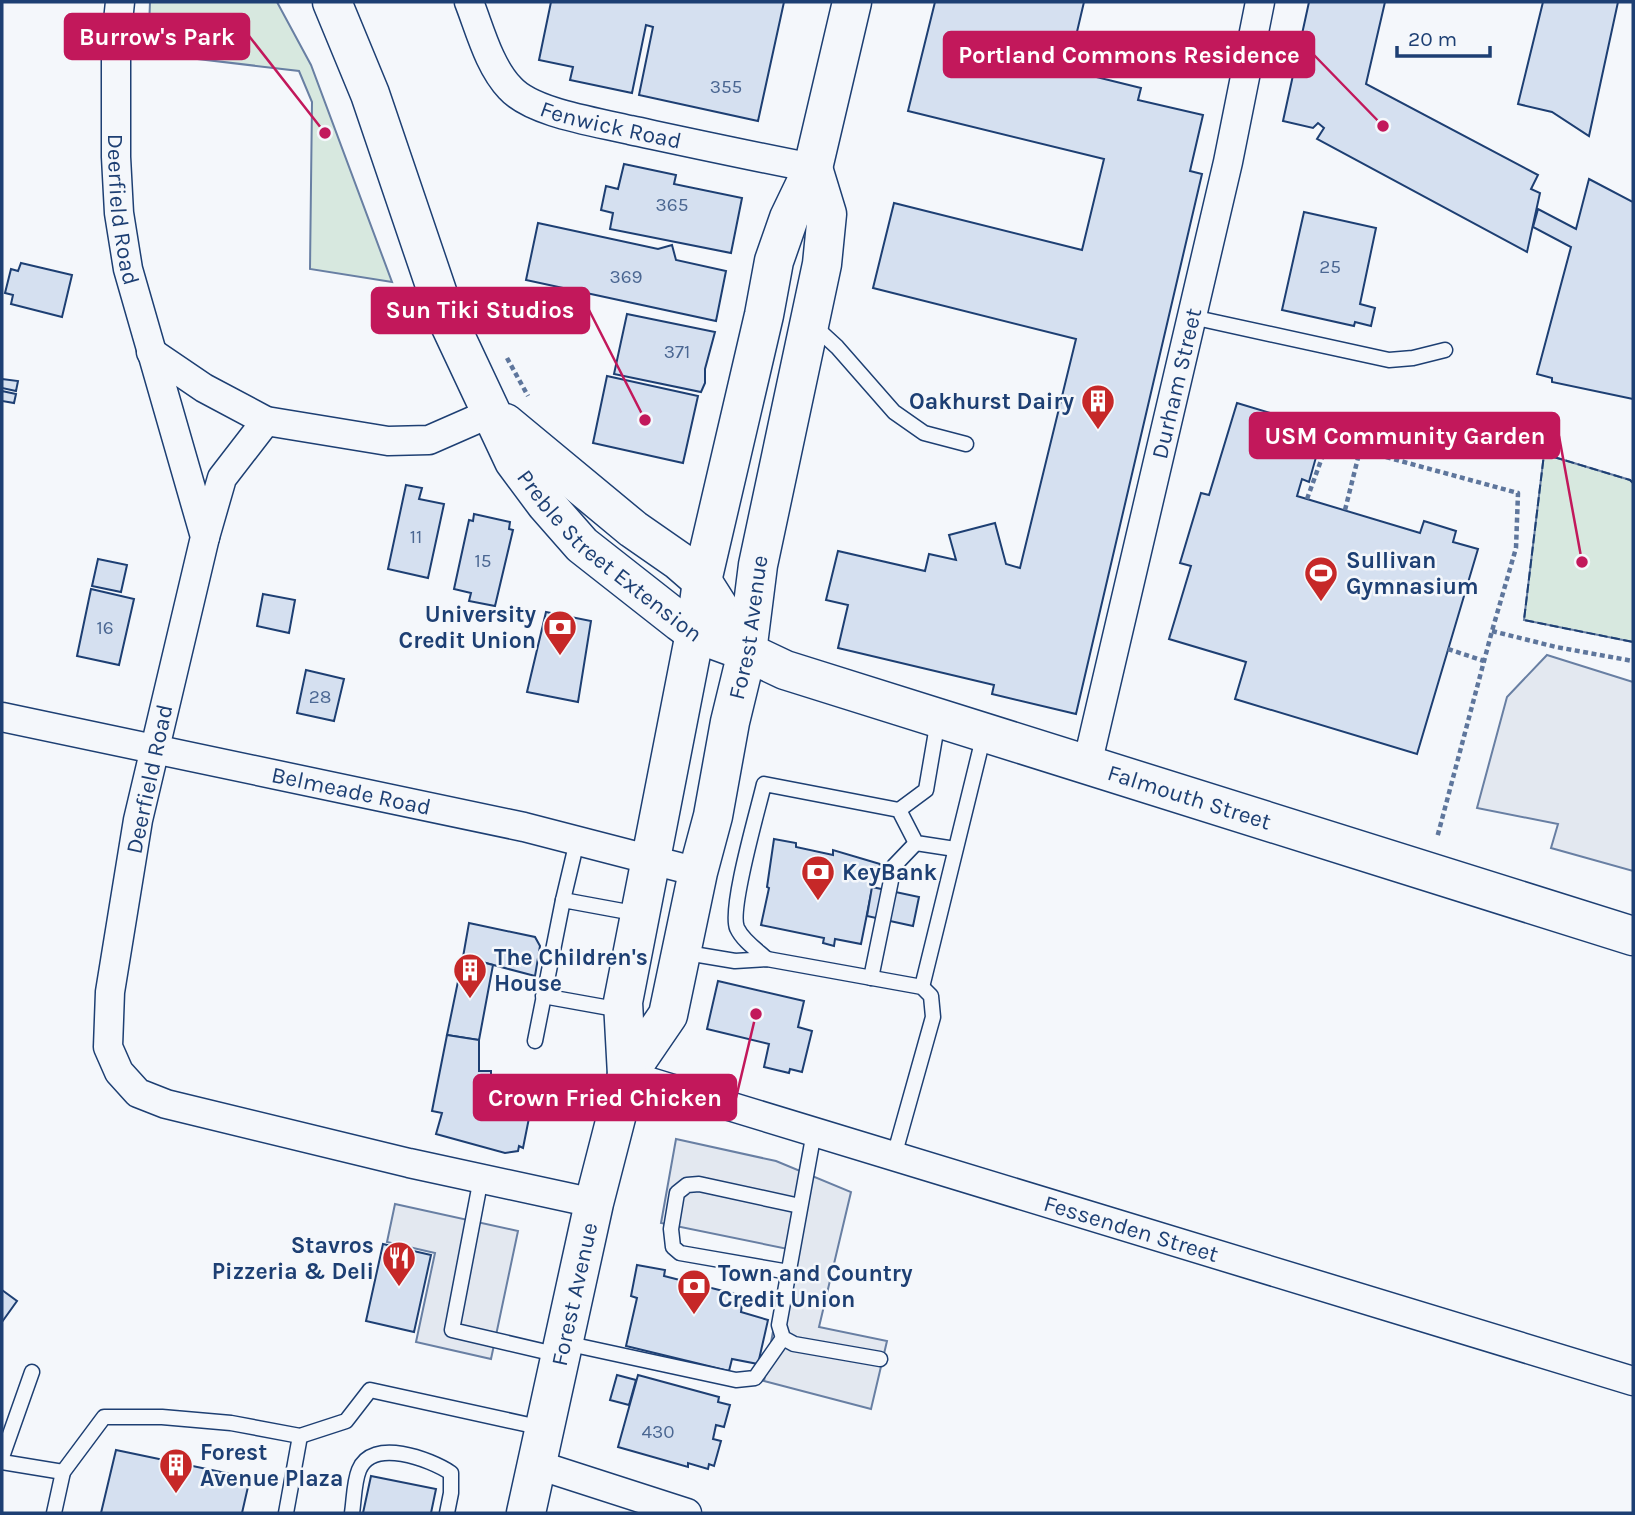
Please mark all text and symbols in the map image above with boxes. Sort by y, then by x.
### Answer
callout: Burrow's Park [65,14,249,59]
scale bar [1397,14,1490,58]
text: Burrow's Park [79,23,235,51]
text: 20 m [1408,27,1457,51]
callout: Portland Commons Residence [944,32,1314,77]
text: Portland Commons Residence [958,41,1300,69]
house number: 355 [710,76,742,98]
street label: Fenwick Road [536,95,684,155]
street label: Deerfield Road [102,134,145,288]
house number: 365 [656,194,688,216]
house number: 25 [1319,256,1341,278]
house number: 369 [609,266,643,288]
callout: Sun Tiki Studios [372,288,589,333]
text: Sun Tiki Studios [386,296,574,324]
street label: Durham Street [1146,305,1208,462]
house number: 371 [664,341,690,363]
building icon: Oakhurst Dairy [1079,382,1117,431]
place label: Oakhurst Dairy [909,388,1074,415]
callout: USM Community Garden [1250,413,1559,458]
text: USM Community Garden [1265,422,1545,450]
street label: Preble Street Extension [511,464,707,648]
house number: 11 [410,526,422,548]
place label: Sullivan Gymnasium [1346,547,1479,600]
house number: 15 [474,550,492,572]
street label: Forest Avenue [723,552,774,702]
sports icon: Sullivan Gymnasium [1302,554,1340,603]
place label: University Credit Union [399,601,536,654]
bank icon: University Credit Union [541,608,579,657]
house number: 16 [96,617,114,639]
house number: 28 [309,686,331,708]
street label: Deerfield Road [120,702,179,856]
street label: Falmouth Street [1104,759,1275,836]
street label: Belmeade Road [269,761,434,821]
bank icon: KeyBank [799,853,837,902]
place label: KeyBank [842,859,937,886]
place label: The Children's House [494,944,648,997]
building icon: The Children's House [451,951,489,1000]
callout: Crown Fried Chicken [474,1075,736,1120]
text: Crown Fried Chicken [488,1084,722,1112]
street label: Fessenden Street [1040,1190,1222,1268]
street label: Forest Avenue [546,1220,603,1369]
place label: Stavros Pizzeria & Deli [212,1232,374,1285]
restaurant icon: Stavros Pizzeria & Deli [380,1239,418,1288]
place label: Town and Country Credit Union [718,1260,913,1313]
bank icon: Town and Country Credit Union [675,1267,713,1316]
house number: 430 [641,1421,675,1443]
place label: Forest Avenue Plaza [200,1439,343,1492]
building icon: Forest Avenue Plaza [157,1446,195,1495]

